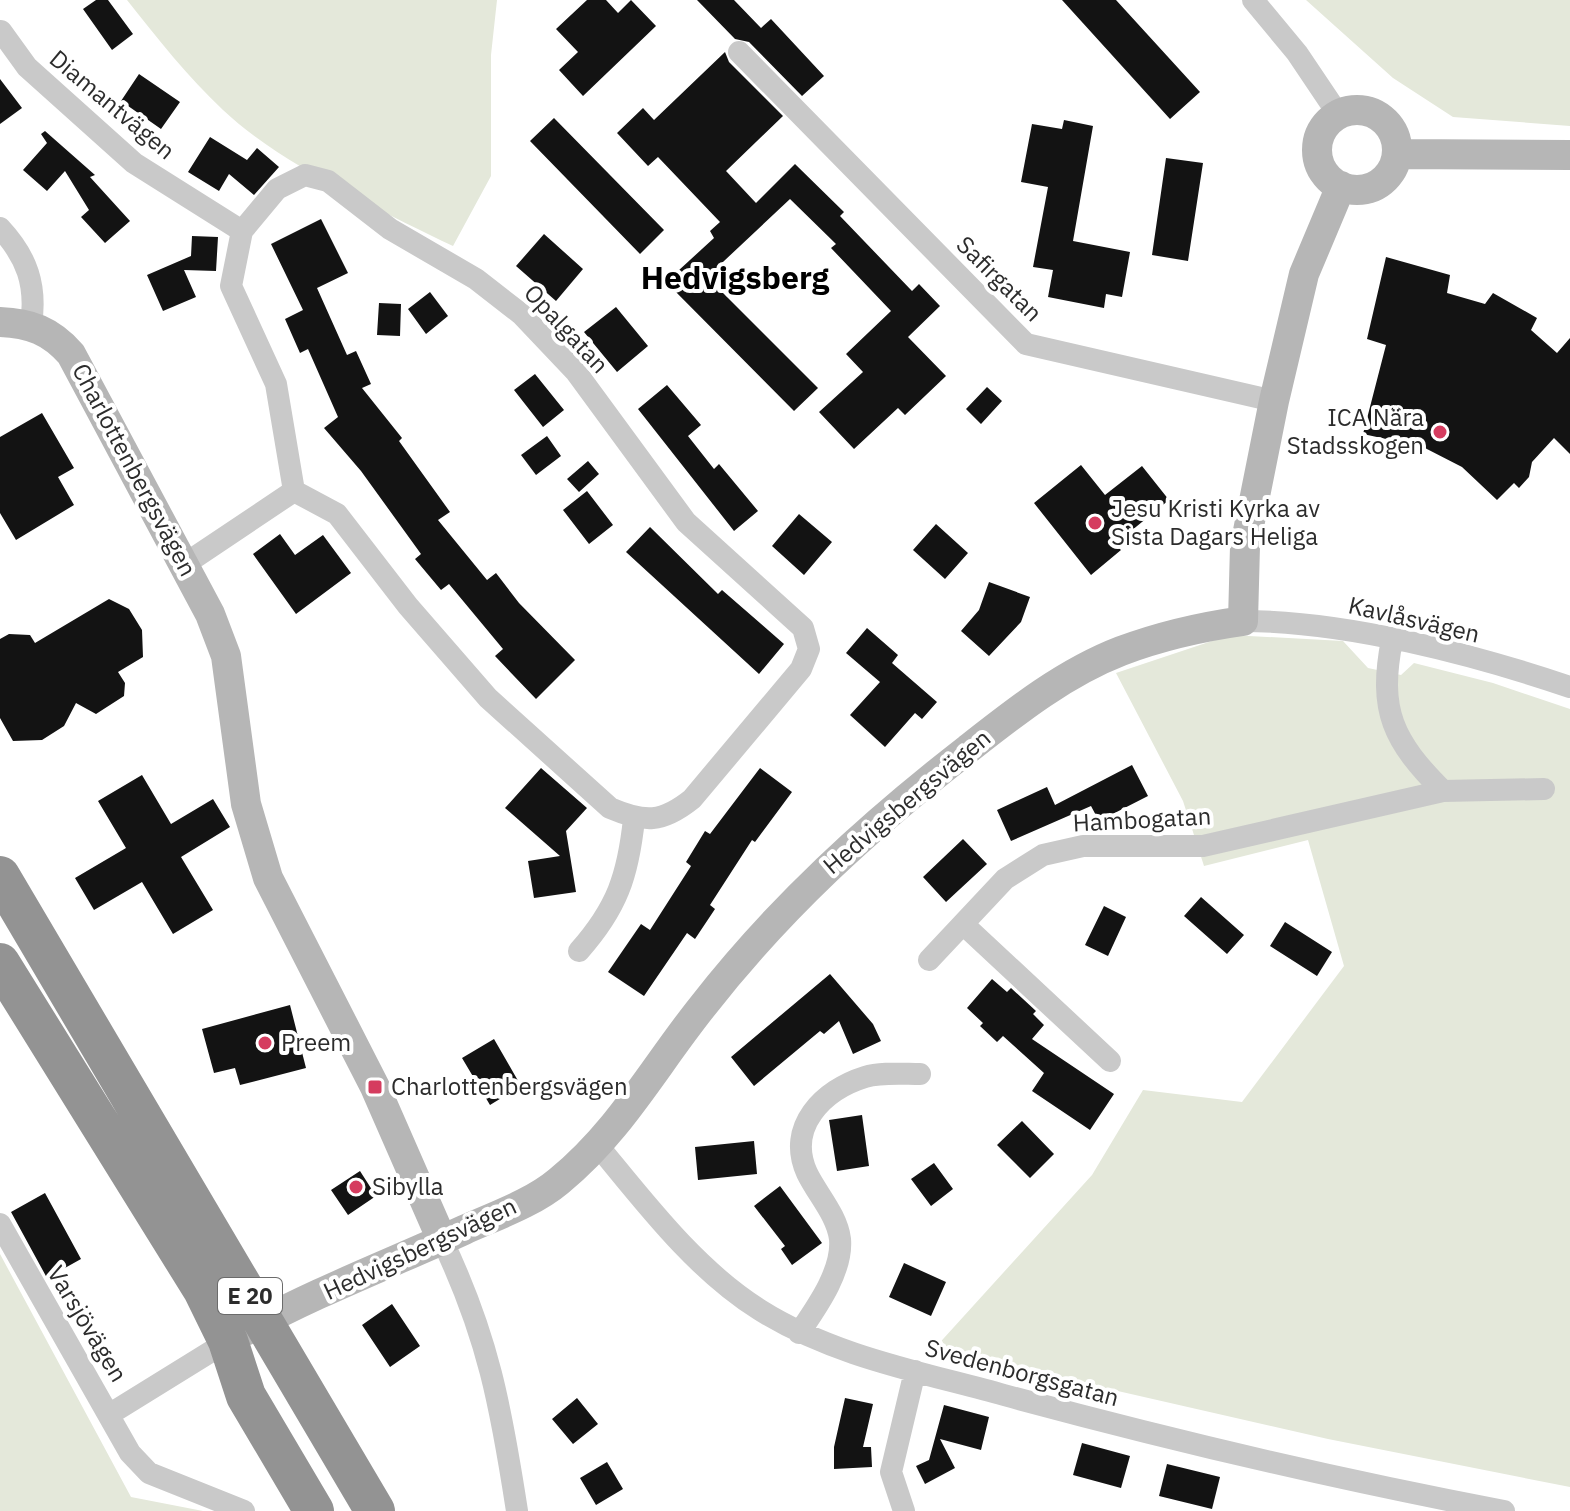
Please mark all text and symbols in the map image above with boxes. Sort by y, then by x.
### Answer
street label: Diamantvägen [43,42,182,166]
street label: Safirgatan [950,228,1050,328]
district label: Hedvigsberg [641,256,830,298]
street label: Opalgatan [517,277,616,380]
street label: Charlottenbergsvägen [65,358,205,582]
place label: ICA Nära Stadsskogen [1287,401,1424,461]
marker: ICA Nära Stadsskogen [1431,423,1449,441]
place label: Jesu Kristi Kyrka av Sista Dagars Heliga [1111,492,1320,552]
marker: Jesu Kristi Kyrka av Sista Dagars Heliga [1086,514,1104,532]
street label: Kavlåsvägen [1345,588,1483,650]
street label: Hedvigsbergsvägen [816,722,997,881]
street label: Hambogatan [1072,799,1212,839]
place label: Preem [281,1026,351,1058]
marker: Preem [256,1034,274,1052]
place label: Charlottenbergsvägen [391,1070,628,1102]
marker: Charlottenbergsvägen [366,1078,384,1096]
place label: Sibylla [372,1170,444,1202]
marker: Sibylla [347,1178,365,1196]
street label: Hedvigsbergsvägen [318,1189,521,1307]
street label: Varsjövägen [41,1259,135,1388]
road number: E 20 [218,1278,282,1314]
street label: Svedenborgsgatan [922,1331,1123,1413]

